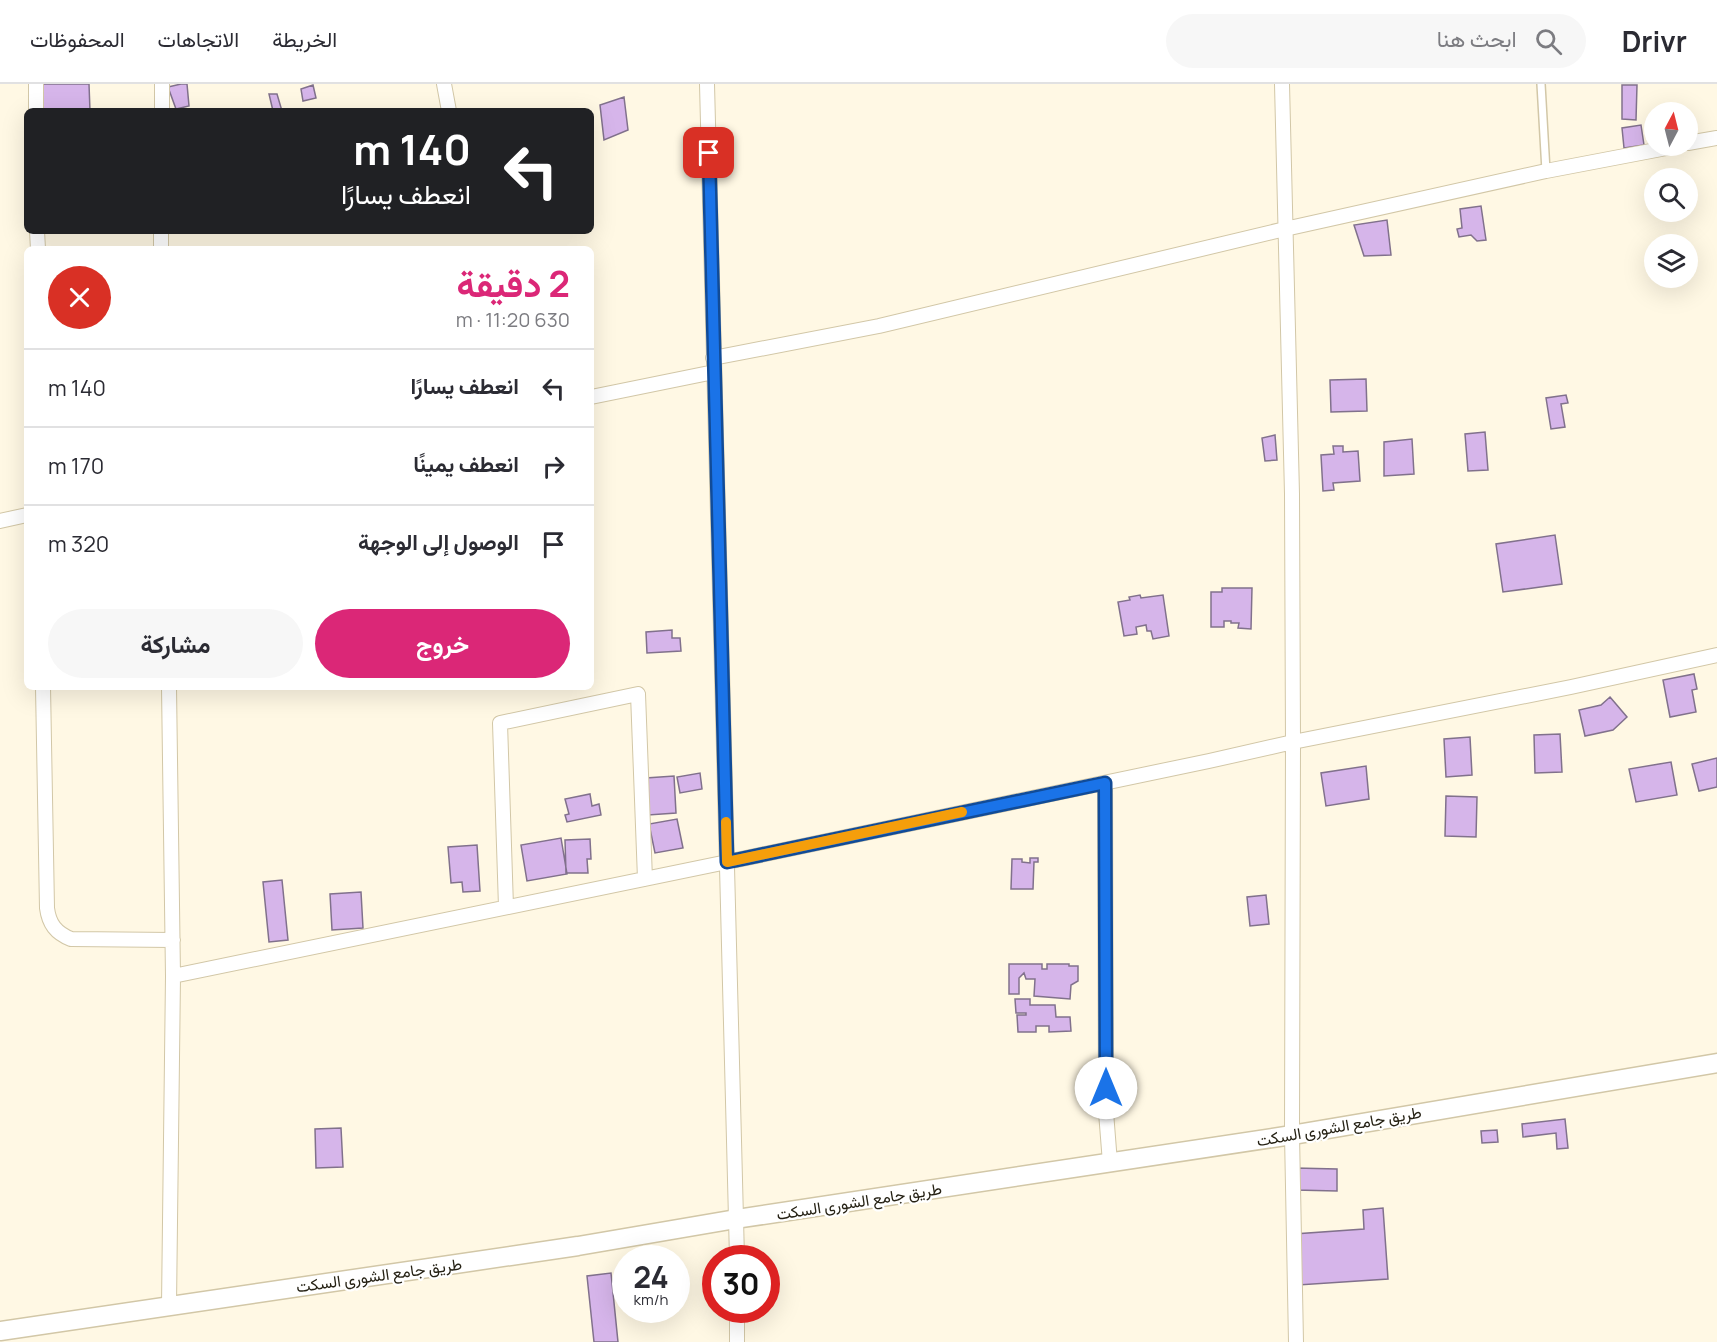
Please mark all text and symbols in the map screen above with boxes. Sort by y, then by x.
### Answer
search box [1166,14,1586,68]
text: Drivr [1622,22,1687,60]
text: ابحث هنا [1437,24,1517,54]
text: المحفوظات [30,25,125,53]
text: الاتجاهات [158,25,239,53]
text: الخريطة [272,25,337,53]
icon: search [1532,25,1565,58]
north arrow [1644,102,1698,156]
map controls [1644,102,1698,288]
text: 140 m [353,120,471,178]
pin [683,127,734,178]
icon: left [492,132,570,210]
icon: arrive [692,136,725,169]
button: search [1644,168,1698,222]
text: انعطف يسارًا [341,175,471,212]
button: layers [1644,234,1698,288]
text: 2 دقيقة [456,259,570,308]
button: close [48,266,111,329]
text: 630 m · 11:20 [456,306,570,333]
text: انعطف يسارًا [410,371,519,401]
icon: left [537,372,570,405]
text: 140 m [48,373,106,403]
text: انعطف يمينًا [413,449,519,479]
icon: right [537,450,570,483]
text: 170 m [48,451,104,481]
text: الوصول إلى الوجهة [358,527,519,557]
icon: arrive [537,528,570,561]
text: 320 m [48,529,109,559]
button: مشاركة [48,609,303,678]
button: خروج [315,609,570,678]
position arrow [1074,1056,1138,1120]
street label: طريق جامع الشورى السكت [1255,1101,1423,1152]
street label: طريق جامع الشورى السكت [775,1177,943,1226]
speed limit sign: 30 [702,1245,780,1323]
street label: طريق جامع الشورى السكت [295,1252,463,1299]
text: 24 [633,1256,669,1297]
text: km/h [634,1289,668,1310]

